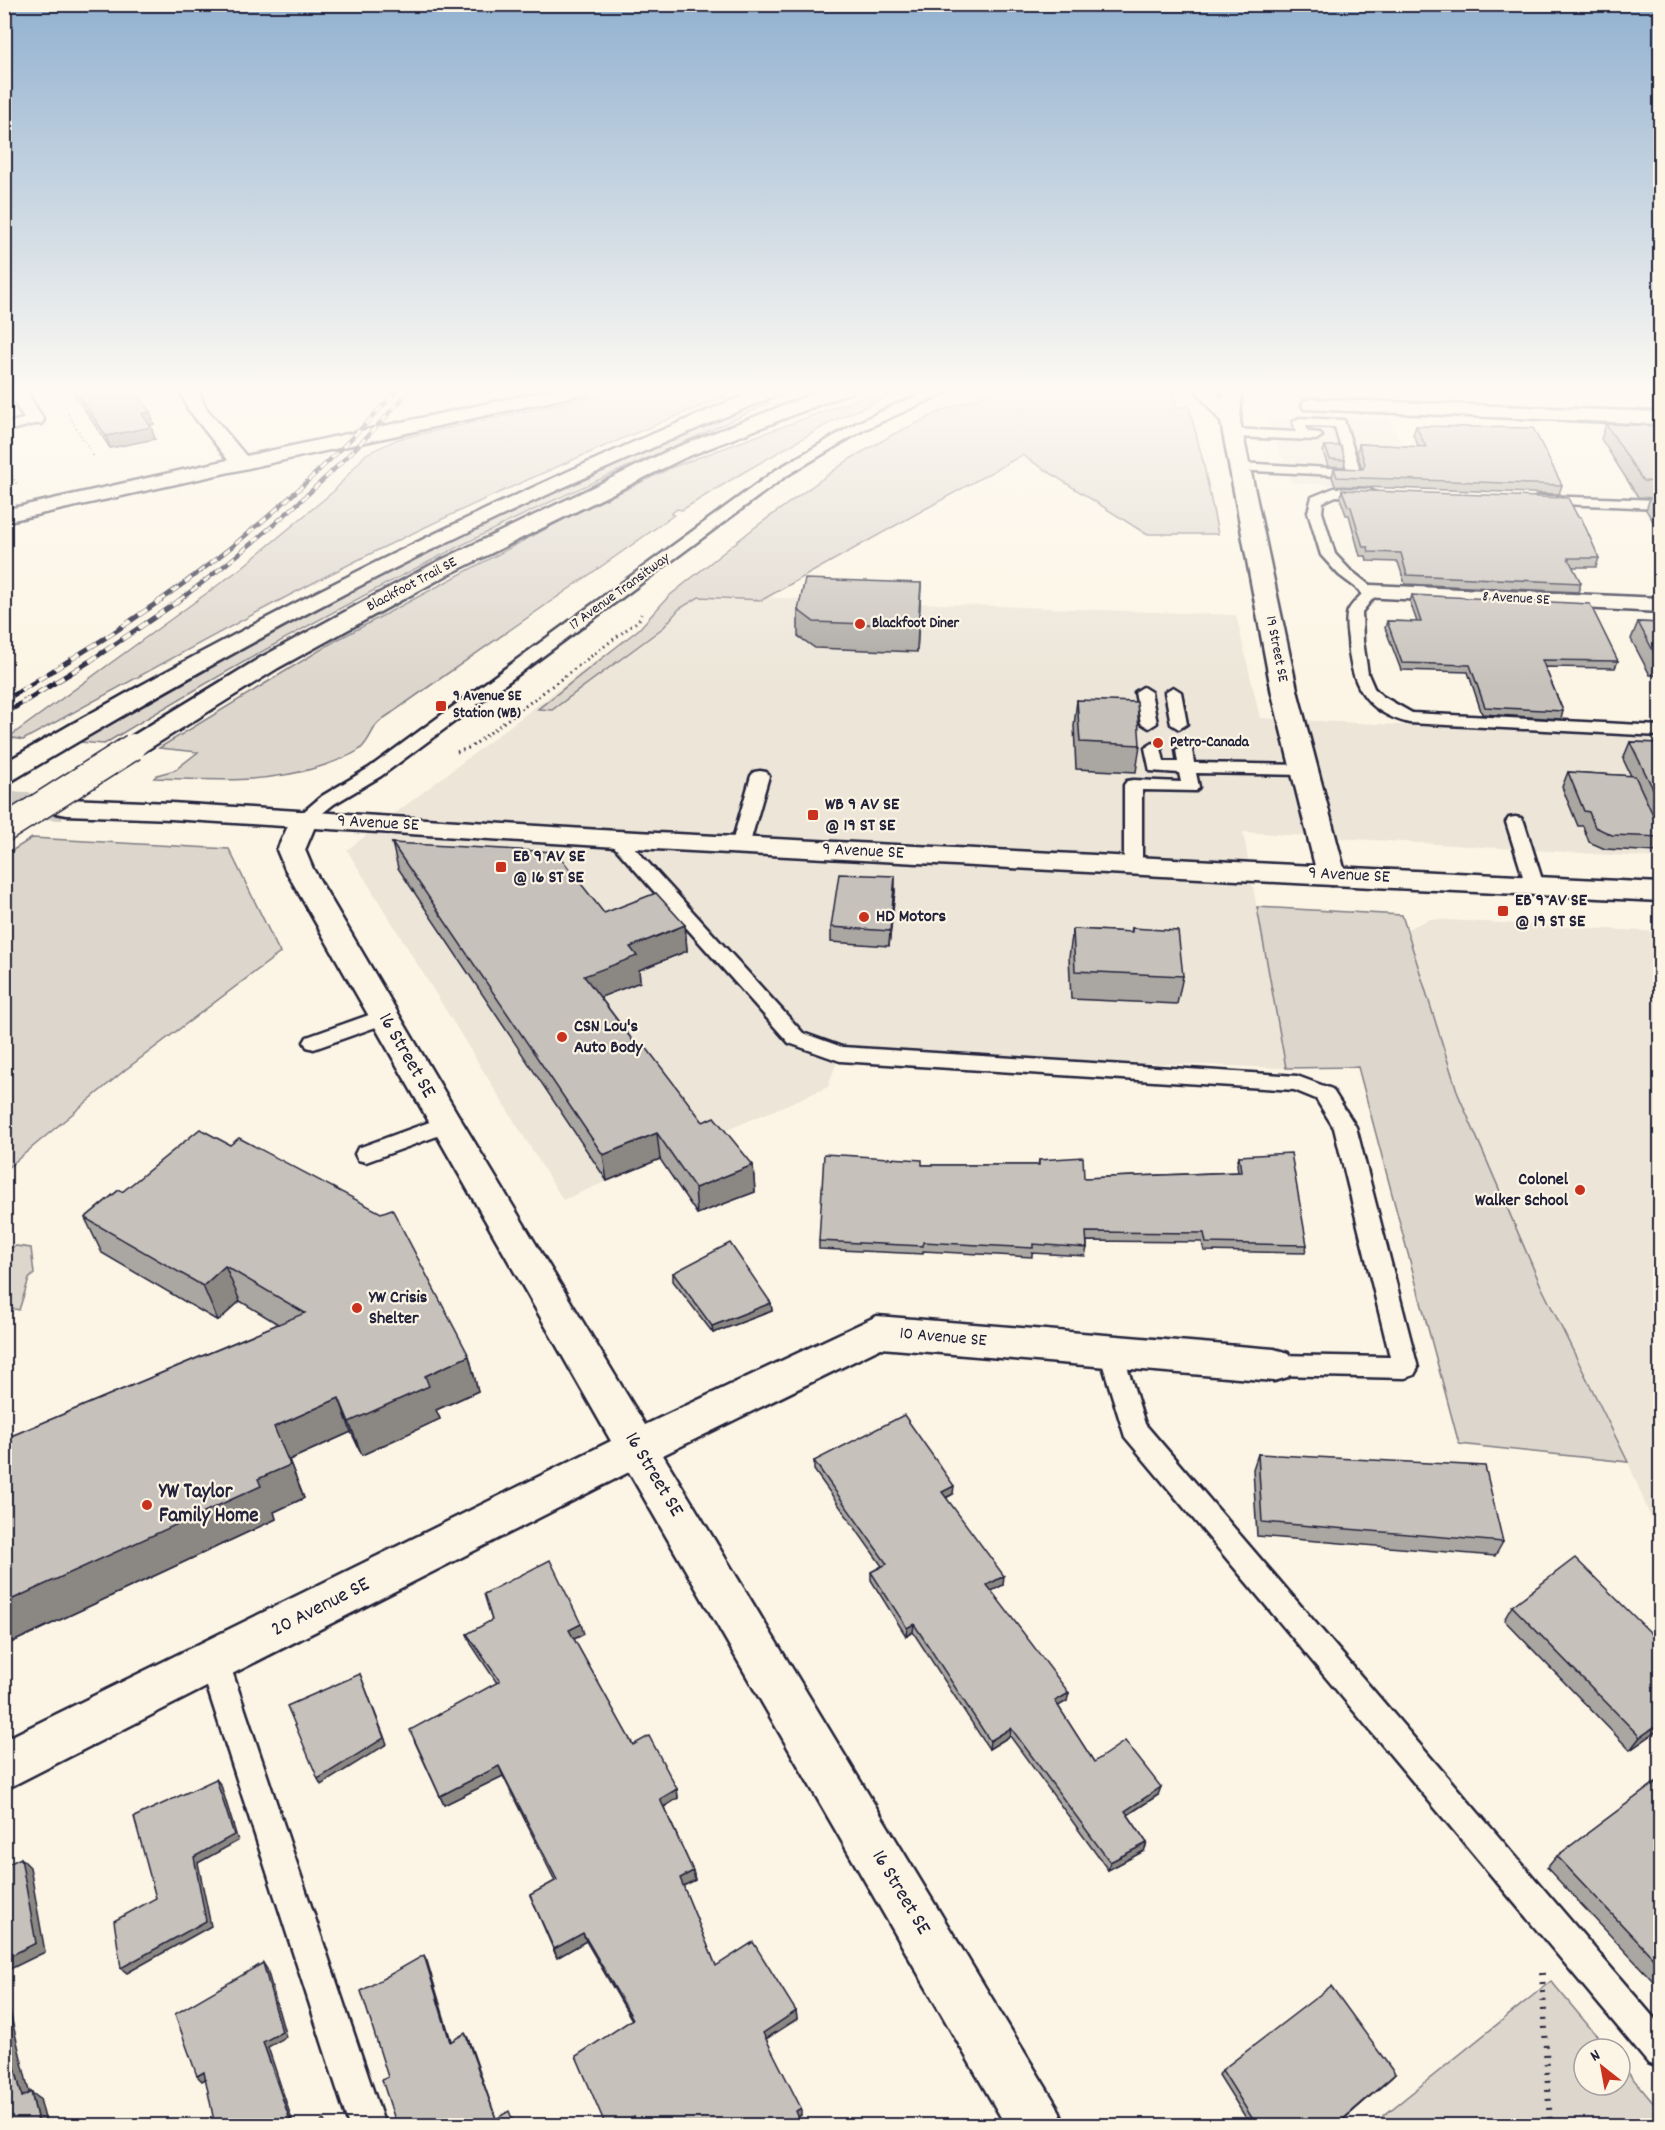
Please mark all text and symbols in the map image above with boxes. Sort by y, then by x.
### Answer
street label: 17 Avenue Transitway [565,547,676,636]
street label: Blackfoot Trail SE [363,552,461,618]
street label: 8 Avenue SE [1482,586,1550,612]
place label: Blackfoot Diner [872,613,960,635]
street label: 19 Street SE [1259,614,1293,684]
marker: Blackfoot Diner [853,617,867,631]
place label: 9 Avenue SE Station (WB) [453,686,521,725]
marker: 9 Avenue SE Station (WB) [434,699,448,713]
place label: Petro-Canada [1170,732,1250,754]
marker: Petro-Canada [1151,736,1165,750]
place label: WB 9 AV SE @ 19 ST SE [825,793,900,839]
marker: WB 9 AV SE @ 19 ST SE [806,808,820,822]
street label: 9 Avenue SE [336,809,420,839]
street label: 9 Avenue SE [821,837,905,867]
place label: EB 9 AV SE @ 16 ST SE [513,845,586,891]
marker: EB 9 AV SE @ 16 ST SE [494,860,508,874]
street label: 9 Avenue SE [1307,861,1391,891]
place label: EB 9 AV SE @ 19 ST SE [1515,889,1588,935]
marker: EB 9 AV SE @ 19 ST SE [1496,904,1510,918]
place label: HD Motors [876,905,947,930]
marker: HD Motors [857,910,871,924]
street label: 16 Street SE [369,1008,443,1105]
place label: CSN Lou's Auto Body [574,1015,643,1061]
marker: CSN Lou's Auto Body [555,1030,569,1044]
place label: Colonel Walker School [1475,1168,1569,1214]
marker: Colonel Walker School [1573,1183,1587,1197]
place label: YW Crisis Shelter [368,1286,428,1332]
marker: YW Crisis Shelter [350,1301,364,1315]
street label: 10 Avenue SE [898,1322,988,1354]
street label: 16 Street SE [616,1427,690,1524]
place label: YW Taylor Family Home [158,1478,259,1532]
marker: YW Taylor Family Home [140,1498,154,1512]
street label: 20 Avenue SE [267,1570,376,1646]
street label: 16 Street SE [863,1845,937,1942]
north arrow [1572,2037,1632,2097]
text: N [1586,2044,1605,2068]

